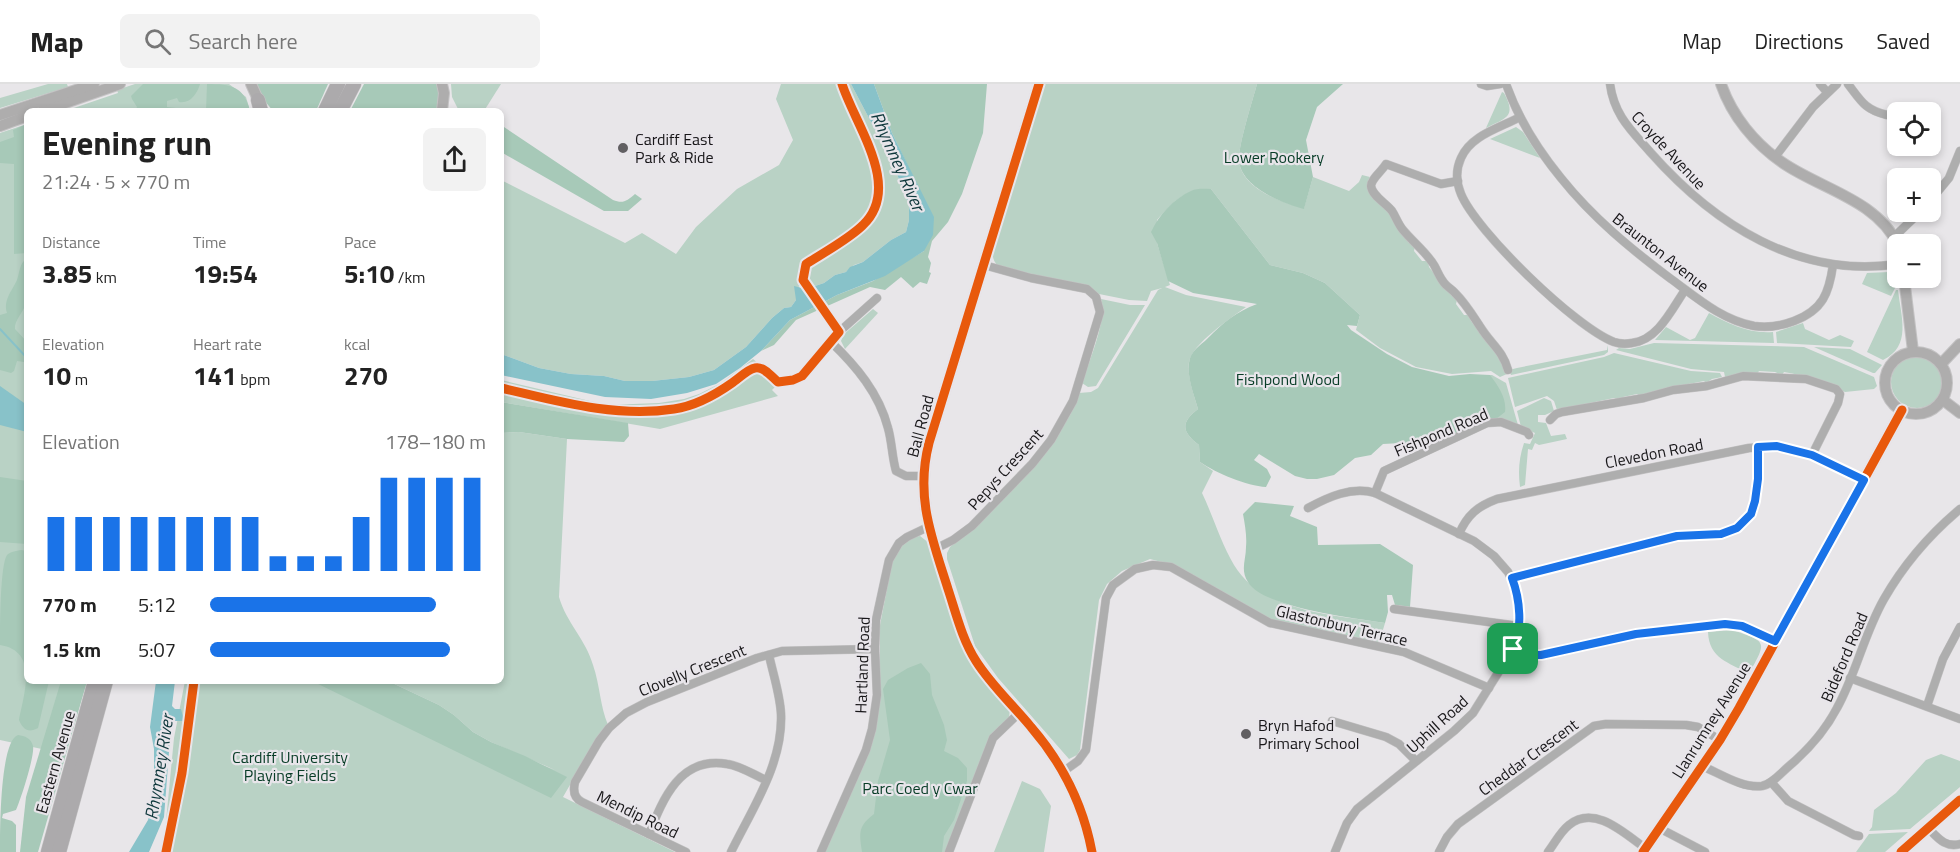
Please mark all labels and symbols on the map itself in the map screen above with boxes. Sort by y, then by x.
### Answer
street label: Croyde Avenue [1626,105,1712,195]
water label: Rhymney River [864,107,933,217]
place label: Cardiff East Park & Ride [635,127,714,169]
marker: Cardiff East Park & Ride [616,141,630,155]
park label: Lower Rookery [1224,145,1325,169]
street label: Braunton Avenue [1608,207,1714,297]
park label: Fishpond Wood [1236,367,1340,391]
street label: Ball Road [900,392,940,460]
street label: Fishpond Road [1390,401,1492,463]
street label: Pepys Crescent [962,422,1049,515]
street label: Clevedon Road [1603,432,1705,474]
street label: Glastonbury Terrace [1274,598,1410,652]
street label: Bideford Road [1814,608,1874,706]
street label: Hartland Road [848,616,876,714]
pin [1487,623,1538,674]
street label: Clovelly Crescent [635,637,750,702]
street label: Llanrumney Avenue [1666,657,1756,783]
street label: Uphill Road [1401,690,1473,758]
street label: Eastern Avenue [29,708,81,816]
water label: Rhymney River [137,710,181,822]
street label: Cheddar Crescent [1473,712,1583,801]
place label: Bryn Hafod Primary School [1258,713,1360,755]
marker: Bryn Hafod Primary School [1239,727,1253,741]
park label: Cardiff University Playing Fields [232,745,348,787]
park label: Parc Coed y Cwar [862,776,978,800]
street label: Mendip Road [593,784,683,844]

